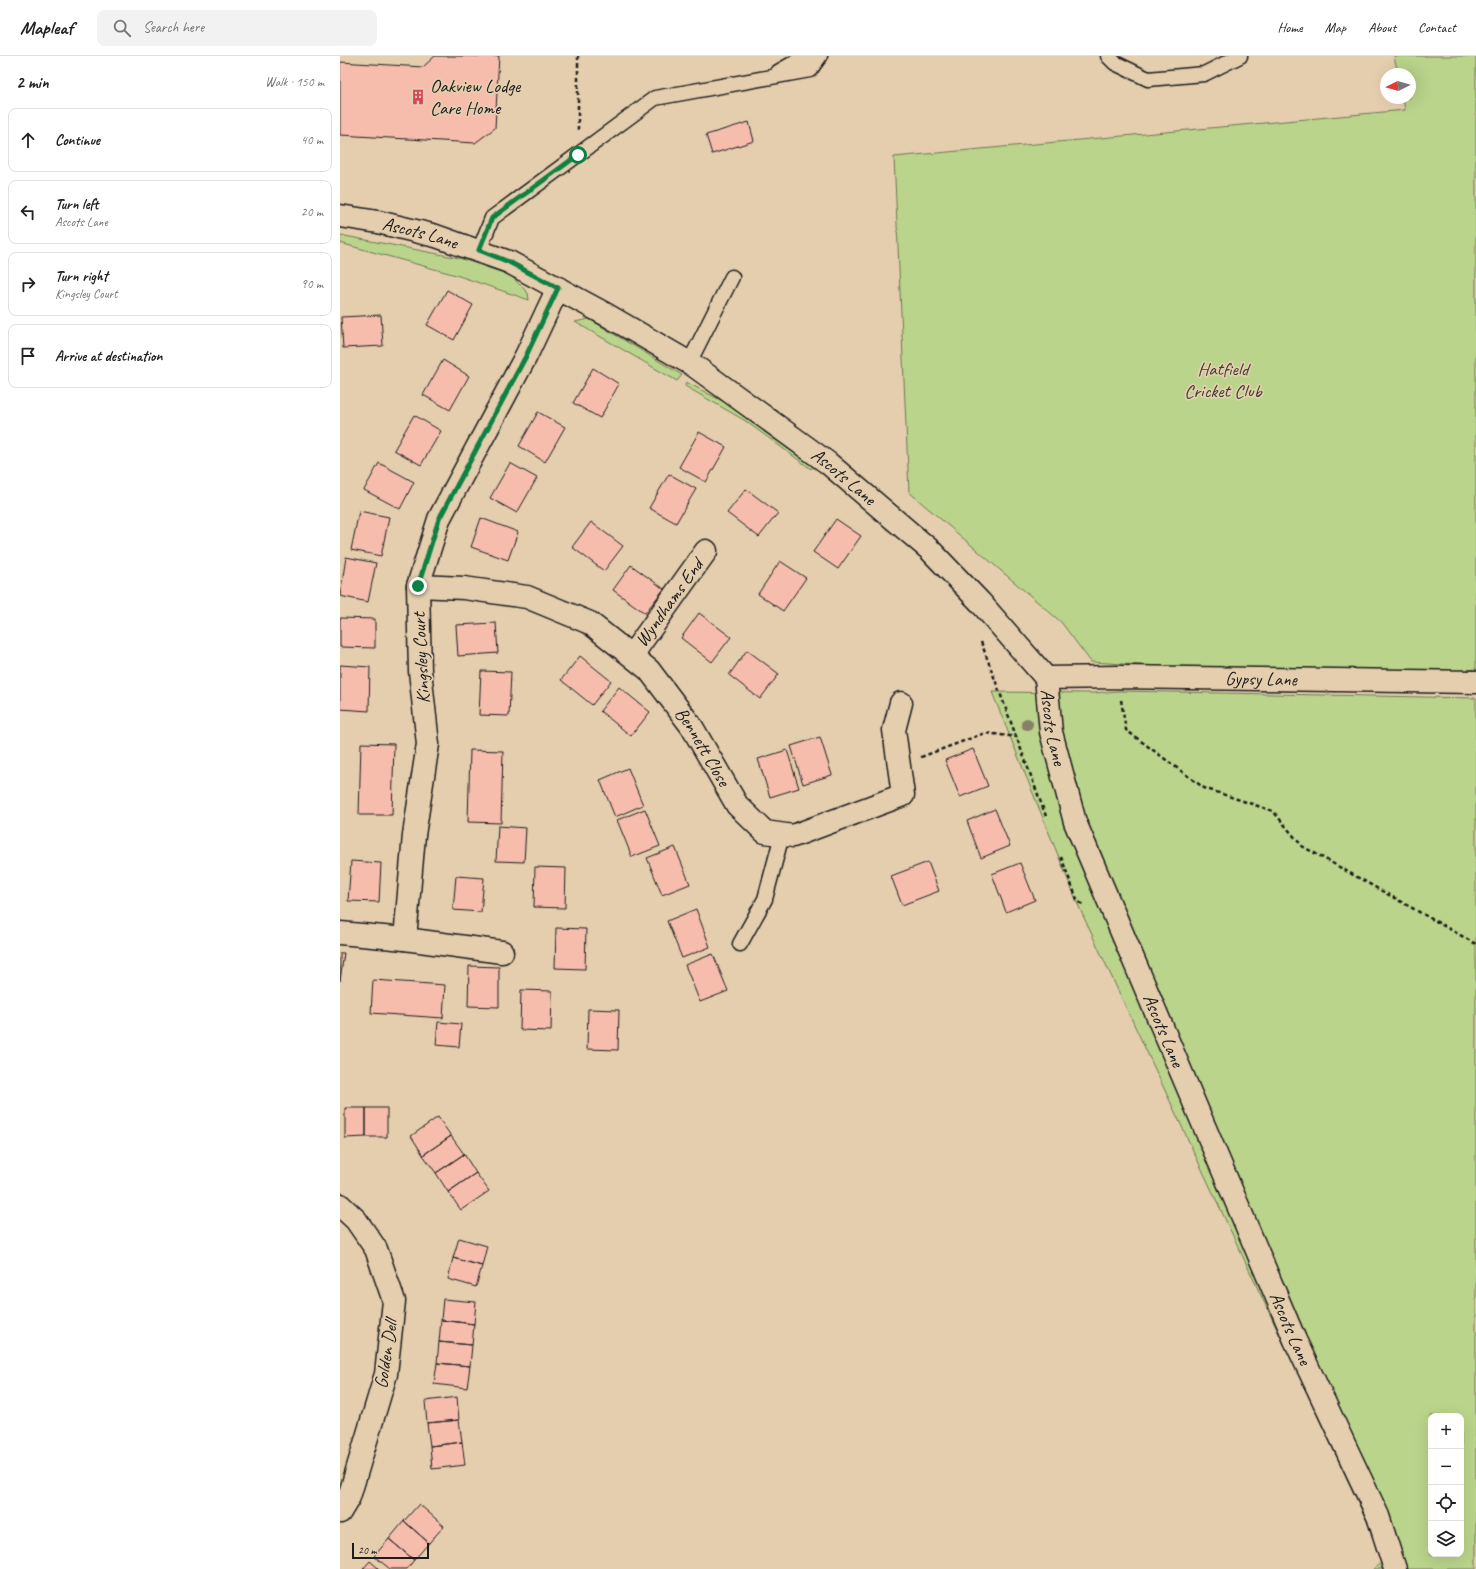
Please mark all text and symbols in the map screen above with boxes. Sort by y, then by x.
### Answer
search box [97,10,377,46]
text: Mapleaf [20,16,73,40]
icon: search [111,17,133,39]
text: Search here [143,18,204,37]
text: Home [1277,19,1303,36]
text: Map [1325,19,1346,36]
text: About [1368,19,1396,36]
text: Contact [1418,19,1456,36]
north arrow [1380,68,1416,104]
text: 2 min [16,72,49,93]
text: Walk · 150 m [265,74,324,90]
place label: Oakview Lodge Care Home [430,74,522,120]
building icon: Oakview Lodge Care Home [409,88,427,106]
icon: ahead [17,129,39,151]
text: Continue [55,131,100,150]
text: 40 m [301,132,323,148]
route start [569,146,587,164]
text: Turn left [55,195,98,214]
icon: left [17,201,39,223]
text: 20 m [301,204,323,220]
street label: Ascots Lane [380,212,463,255]
text: Ascots Lane [55,214,108,230]
text: Turn right [55,267,108,286]
icon: right [17,273,39,295]
text: 90 m [301,276,323,292]
text: Kingsley Court [55,286,117,302]
icon: arrive [17,345,39,367]
text: Arrive at destination [55,347,162,366]
park label: Hatfield Cricket Club [1184,357,1264,403]
street label: Ascots Lane [806,443,882,512]
street label: Wyndhams End [630,551,711,652]
route end [409,577,427,595]
street label: Kingsley Court [407,610,435,704]
street label: Gypsy Lane [1225,666,1299,692]
street label: Ascots Lane [1035,688,1072,770]
street label: Bennett Close [669,702,736,792]
street label: Ascots Lane [1137,990,1190,1072]
street label: Ascots Lane [1264,1288,1318,1370]
street label: Golden Dell [369,1314,404,1390]
map controls [1428,1413,1464,1557]
button: + [1428,1413,1464,1449]
button: − [1428,1449,1464,1485]
button: locate [1428,1485,1464,1521]
button: layers [1428,1521,1464,1557]
scale bar [352,1541,429,1560]
text: 20 m [358,1543,377,1557]

